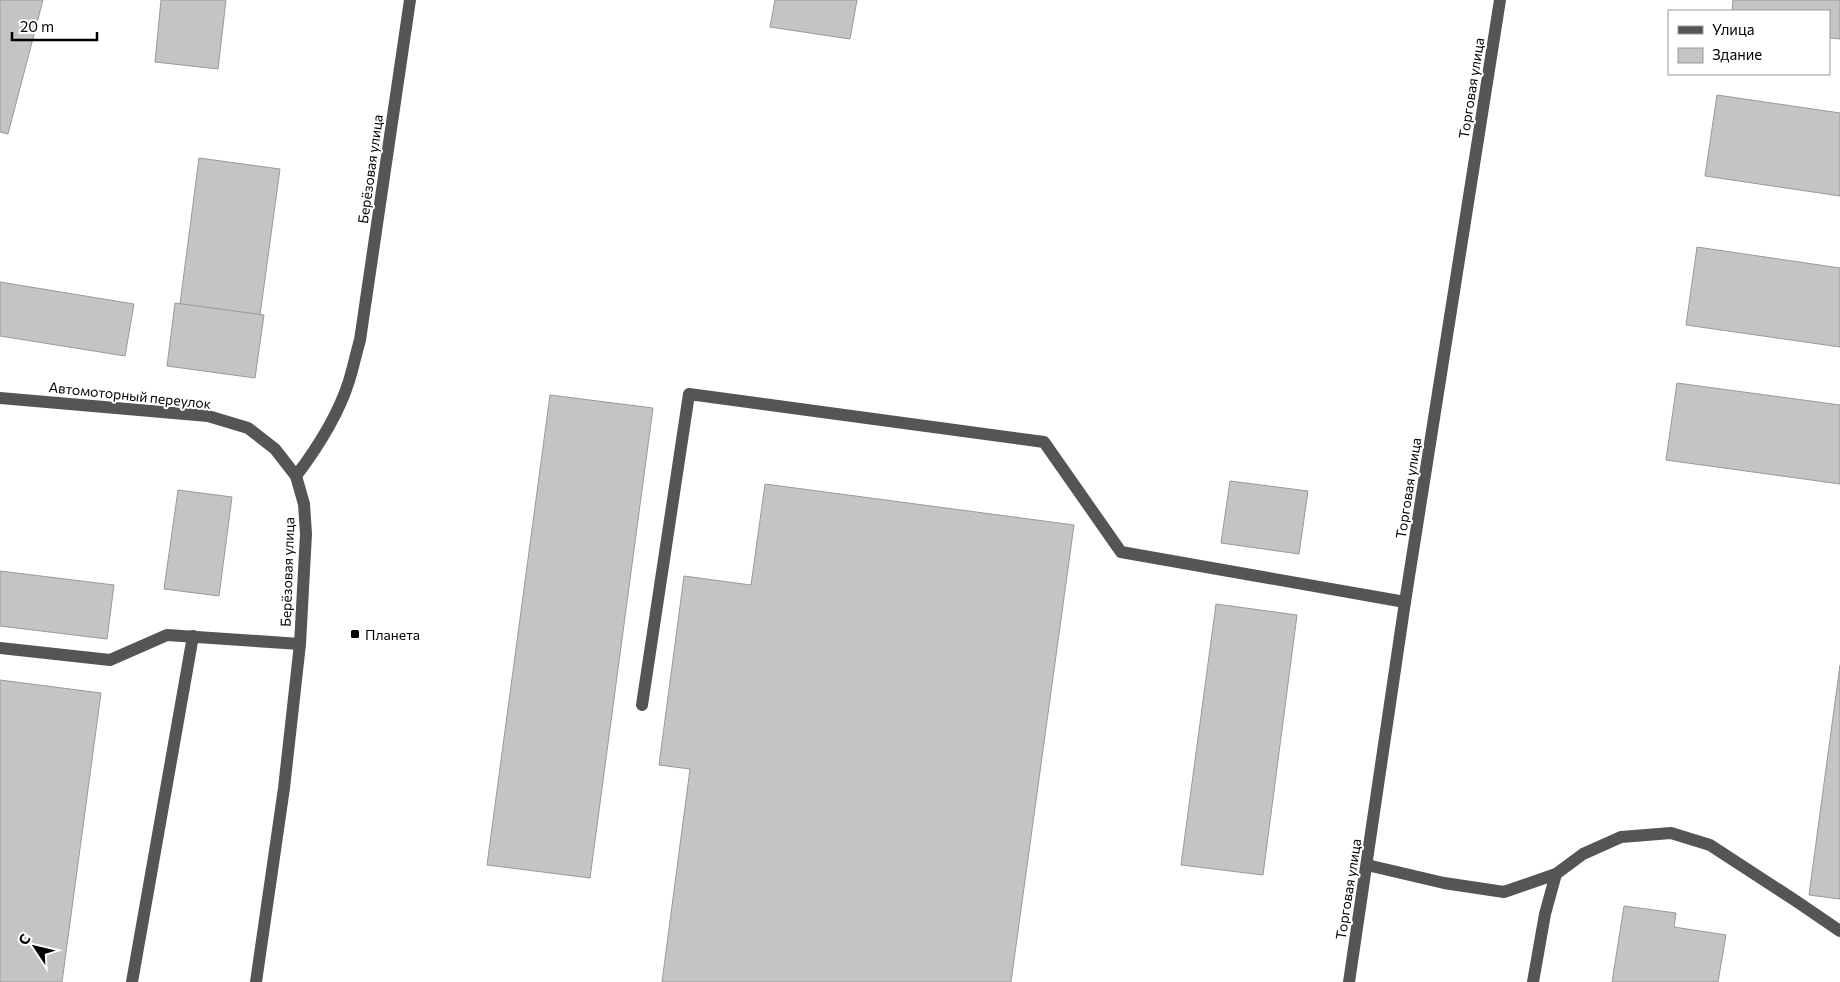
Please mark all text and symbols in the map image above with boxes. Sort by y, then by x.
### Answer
scale bar [12,10,98,42]
legend [1668,10,1830,75]
text: 20 m [20,17,54,35]
text: Улица [1712,20,1754,38]
street label: Торговая улица [1455,36,1487,140]
text: Здание [1712,45,1762,63]
street label: Берёзовая улица [354,113,386,225]
street label: Автомоторный переулок [48,378,213,412]
street label: Торговая улица [1392,436,1424,540]
street label: Берёзовая улица [277,517,297,627]
place label: Планета [365,626,420,643]
marker: Планета [349,628,361,640]
street label: Торговая улица [1332,837,1364,941]
north arrow [10,922,60,972]
text: С [14,930,34,948]

